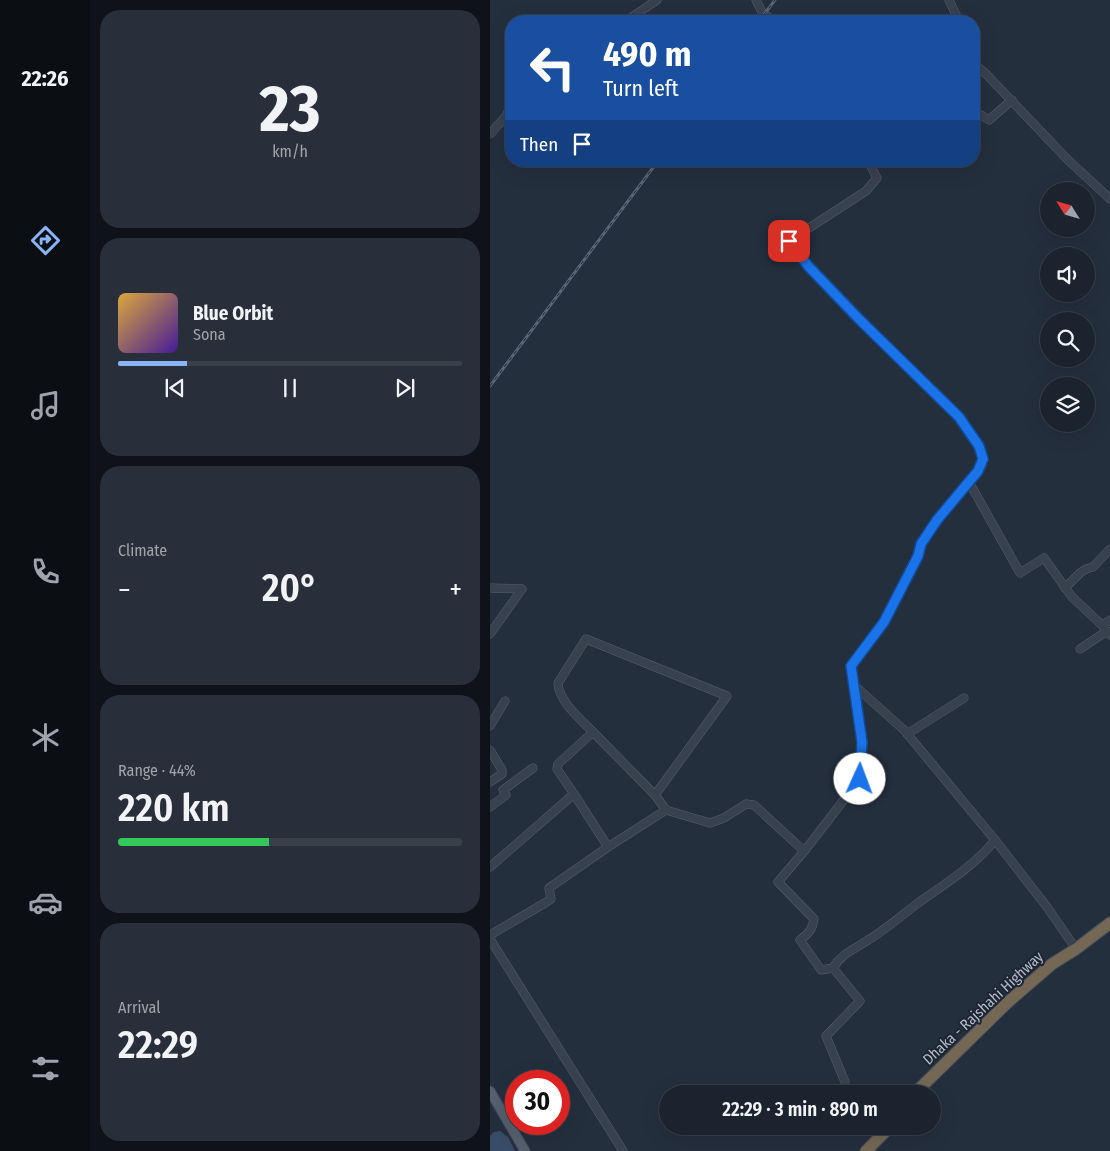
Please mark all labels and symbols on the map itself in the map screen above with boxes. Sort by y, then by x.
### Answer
north arrow [1040,182,1095,238]
pin [768,220,810,262]
position arrow [833,752,885,804]
street label: Dhaka - Rajshahi Highway [919,947,1047,1068]
speed limit sign: 30 [505,1070,570,1135]

